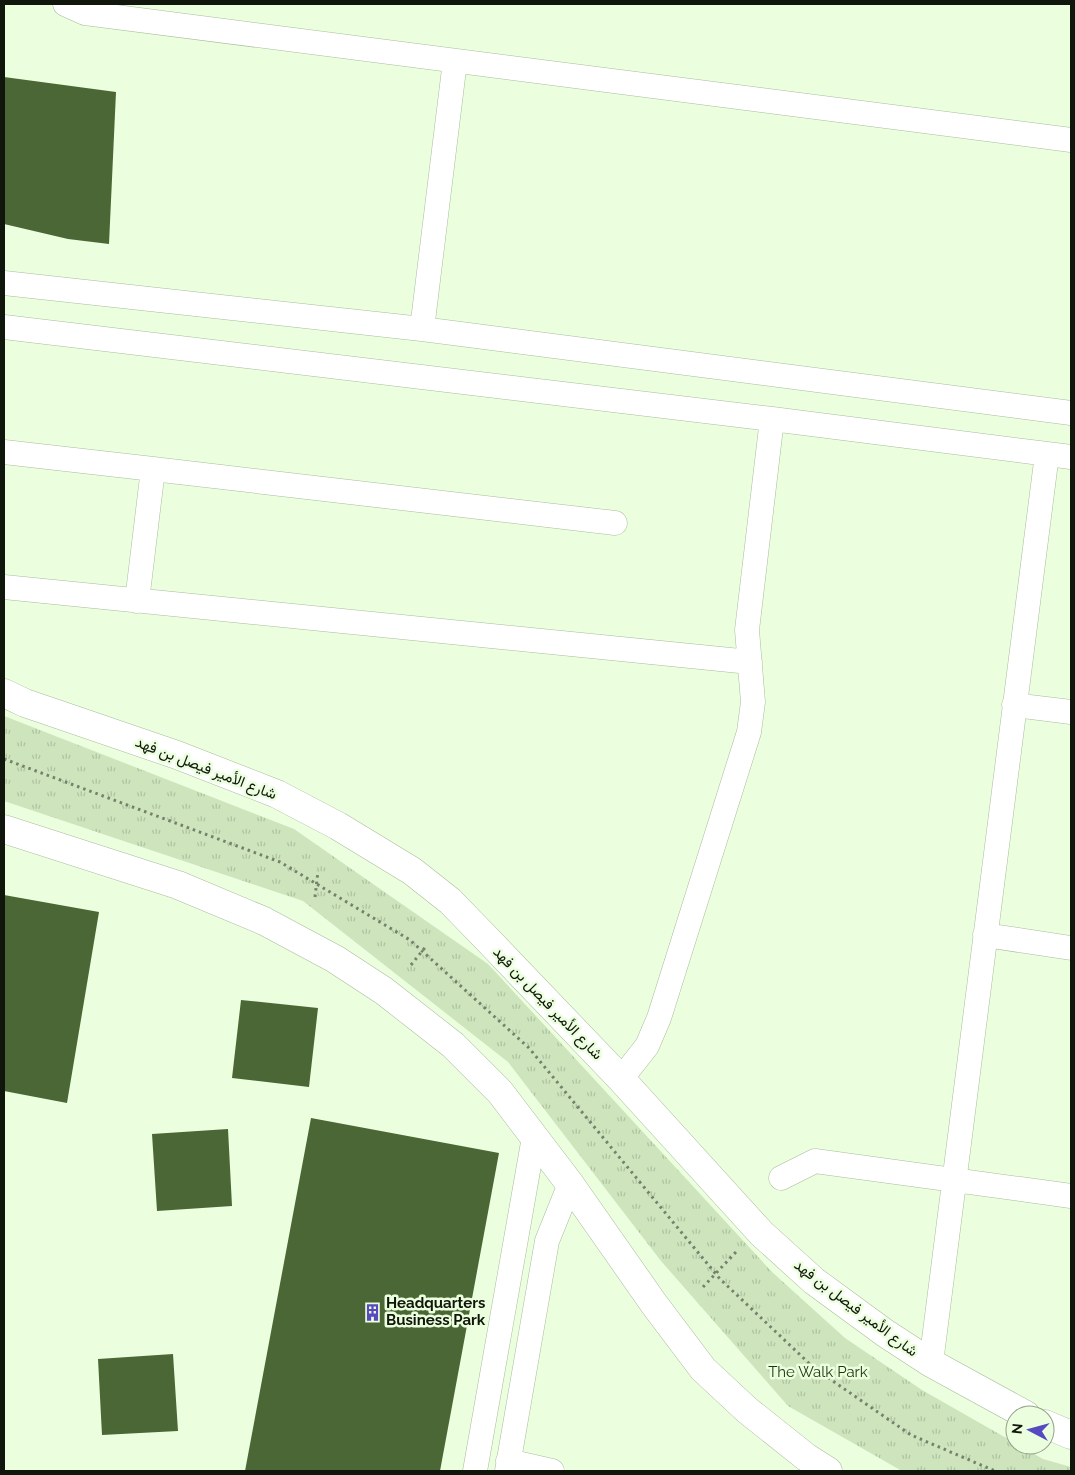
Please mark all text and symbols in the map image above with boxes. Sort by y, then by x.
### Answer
street label: شارع الأمير فيصل بن فهد [132,733,279,805]
street label: شارع الأمير فيصل بن فهد [488,943,607,1065]
street label: شارع الأمير فيصل بن فهد [789,1256,921,1362]
place label: Headquarters Business Park [386,1294,486,1329]
building icon: Headquarters Business Park [362,1302,382,1322]
park label: The Walk Park [768,1363,868,1381]
north arrow [1005,1405,1055,1455]
text: N [1009,1422,1026,1435]

